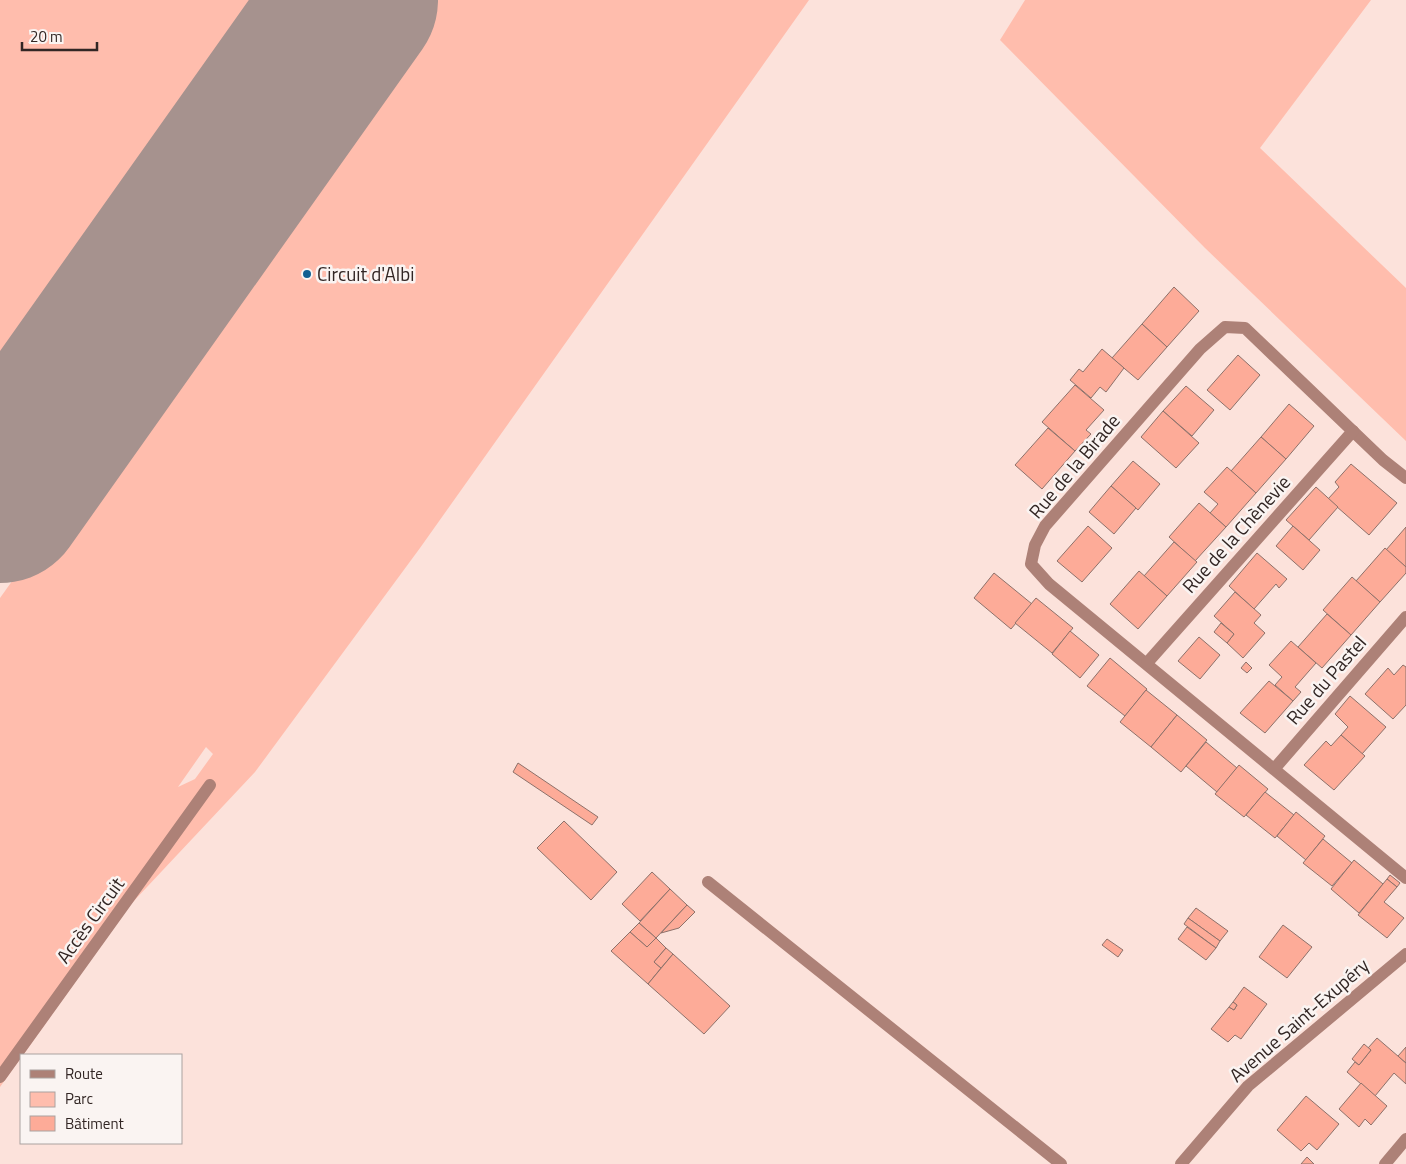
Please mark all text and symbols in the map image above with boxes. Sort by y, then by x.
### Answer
scale bar [22,20,98,52]
text: 20 m [30,25,63,48]
place label: Circuit d'Albi [317,259,414,288]
marker: Circuit d'Albi [301,268,313,280]
street label: Rue de la Birade [1021,407,1126,524]
street label: Rue de la Chènevie [1175,468,1297,599]
street label: Rue du Pastel [1279,629,1373,731]
street label: Accès Circuit [48,870,131,969]
street label: Avenue Saint-Exupéry [1222,951,1375,1089]
legend [20,1054,182,1144]
text: Route [65,1062,103,1085]
text: Parc [65,1087,93,1110]
text: Bâtiment [65,1112,124,1135]

